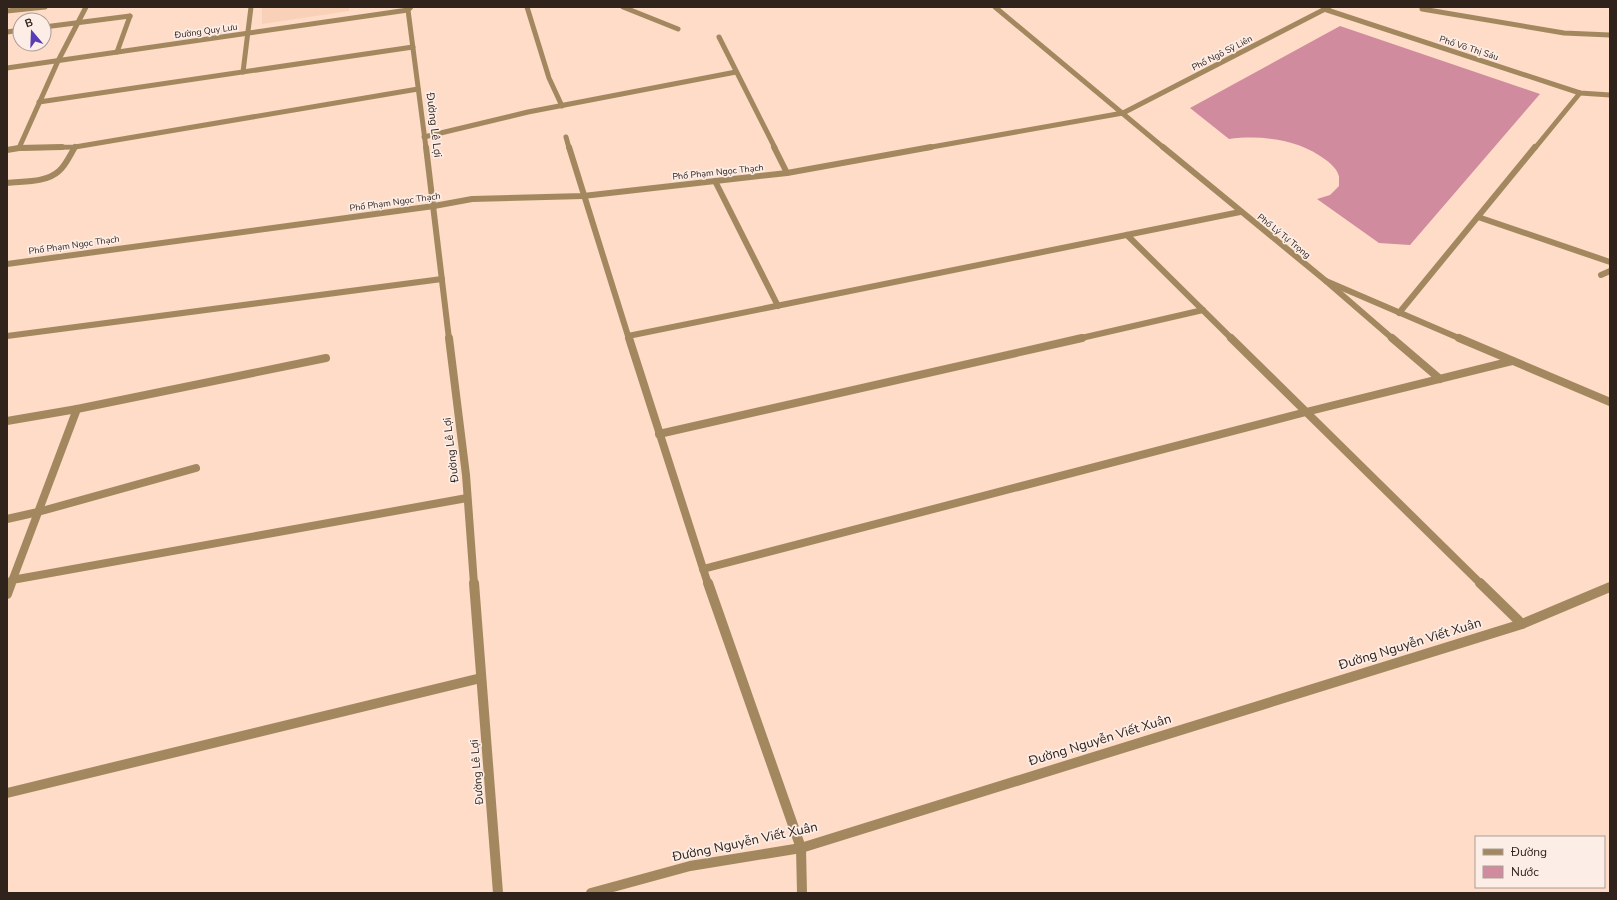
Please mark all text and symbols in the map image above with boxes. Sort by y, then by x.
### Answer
north arrow [12,12,52,52]
text: B [23,15,35,31]
street label: Đường Quy Lưu [173,21,238,41]
street label: Phố Ngô Sỹ Liên [1190,33,1254,73]
street label: Phố Võ Thị Sáu [1438,33,1500,63]
street label: Đường Lê Lợi [422,91,445,158]
street label: Phố Phạm Ngọc Thạch [672,161,764,183]
street label: Phố Phạm Ngọc Thạch [349,190,441,214]
street label: Phố Lý Tự Trọng [1255,211,1313,261]
street label: Phố Phạm Ngọc Thạch [28,233,120,257]
street label: Đường Lê Lợi [440,417,463,484]
street label: Đường Nguyễn Viết Xuân [1336,614,1483,675]
street label: Đường Nguyễn Viết Xuân [1026,710,1173,771]
street label: Đường Lê Lợi [467,739,487,806]
street label: Đường Nguyễn Viết Xuân [670,818,819,866]
legend [1475,836,1605,888]
text: Đường [1510,844,1547,860]
text: Nước [1511,864,1539,880]

